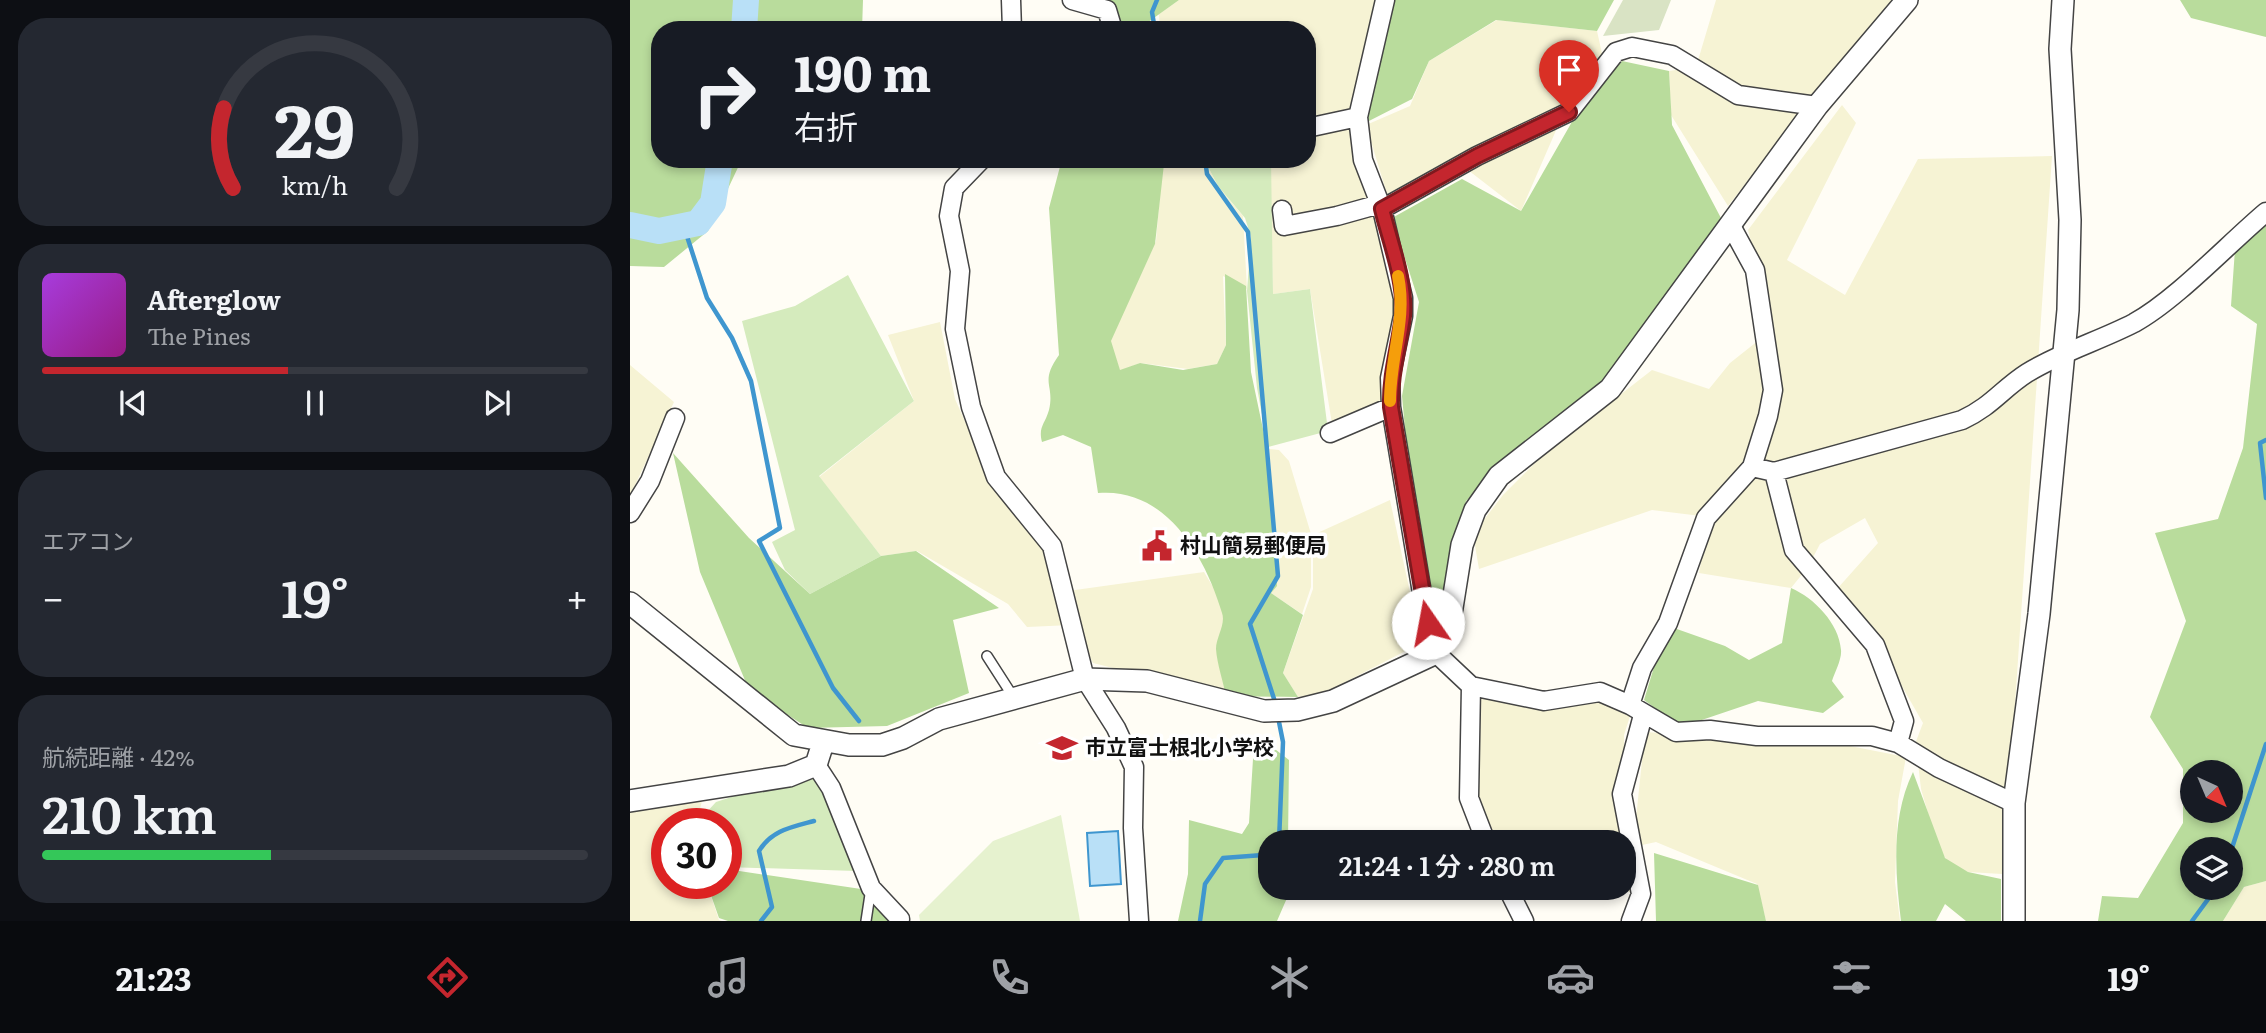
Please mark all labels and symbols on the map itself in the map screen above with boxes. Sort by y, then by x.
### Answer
pin [1539,40,1599,112]
place label: 村山簡易郵便局 [1180,528,1327,559]
public building icon: 村山簡易郵便局 [1140,529,1174,563]
position arrow [1391,586,1465,660]
place label: 市立富士根北小学校 [1085,730,1274,761]
school or university icon: 市立富士根北小学校 [1045,731,1079,765]
north arrow [2180,760,2244,822]
speed limit sign: 30 [651,808,742,899]

